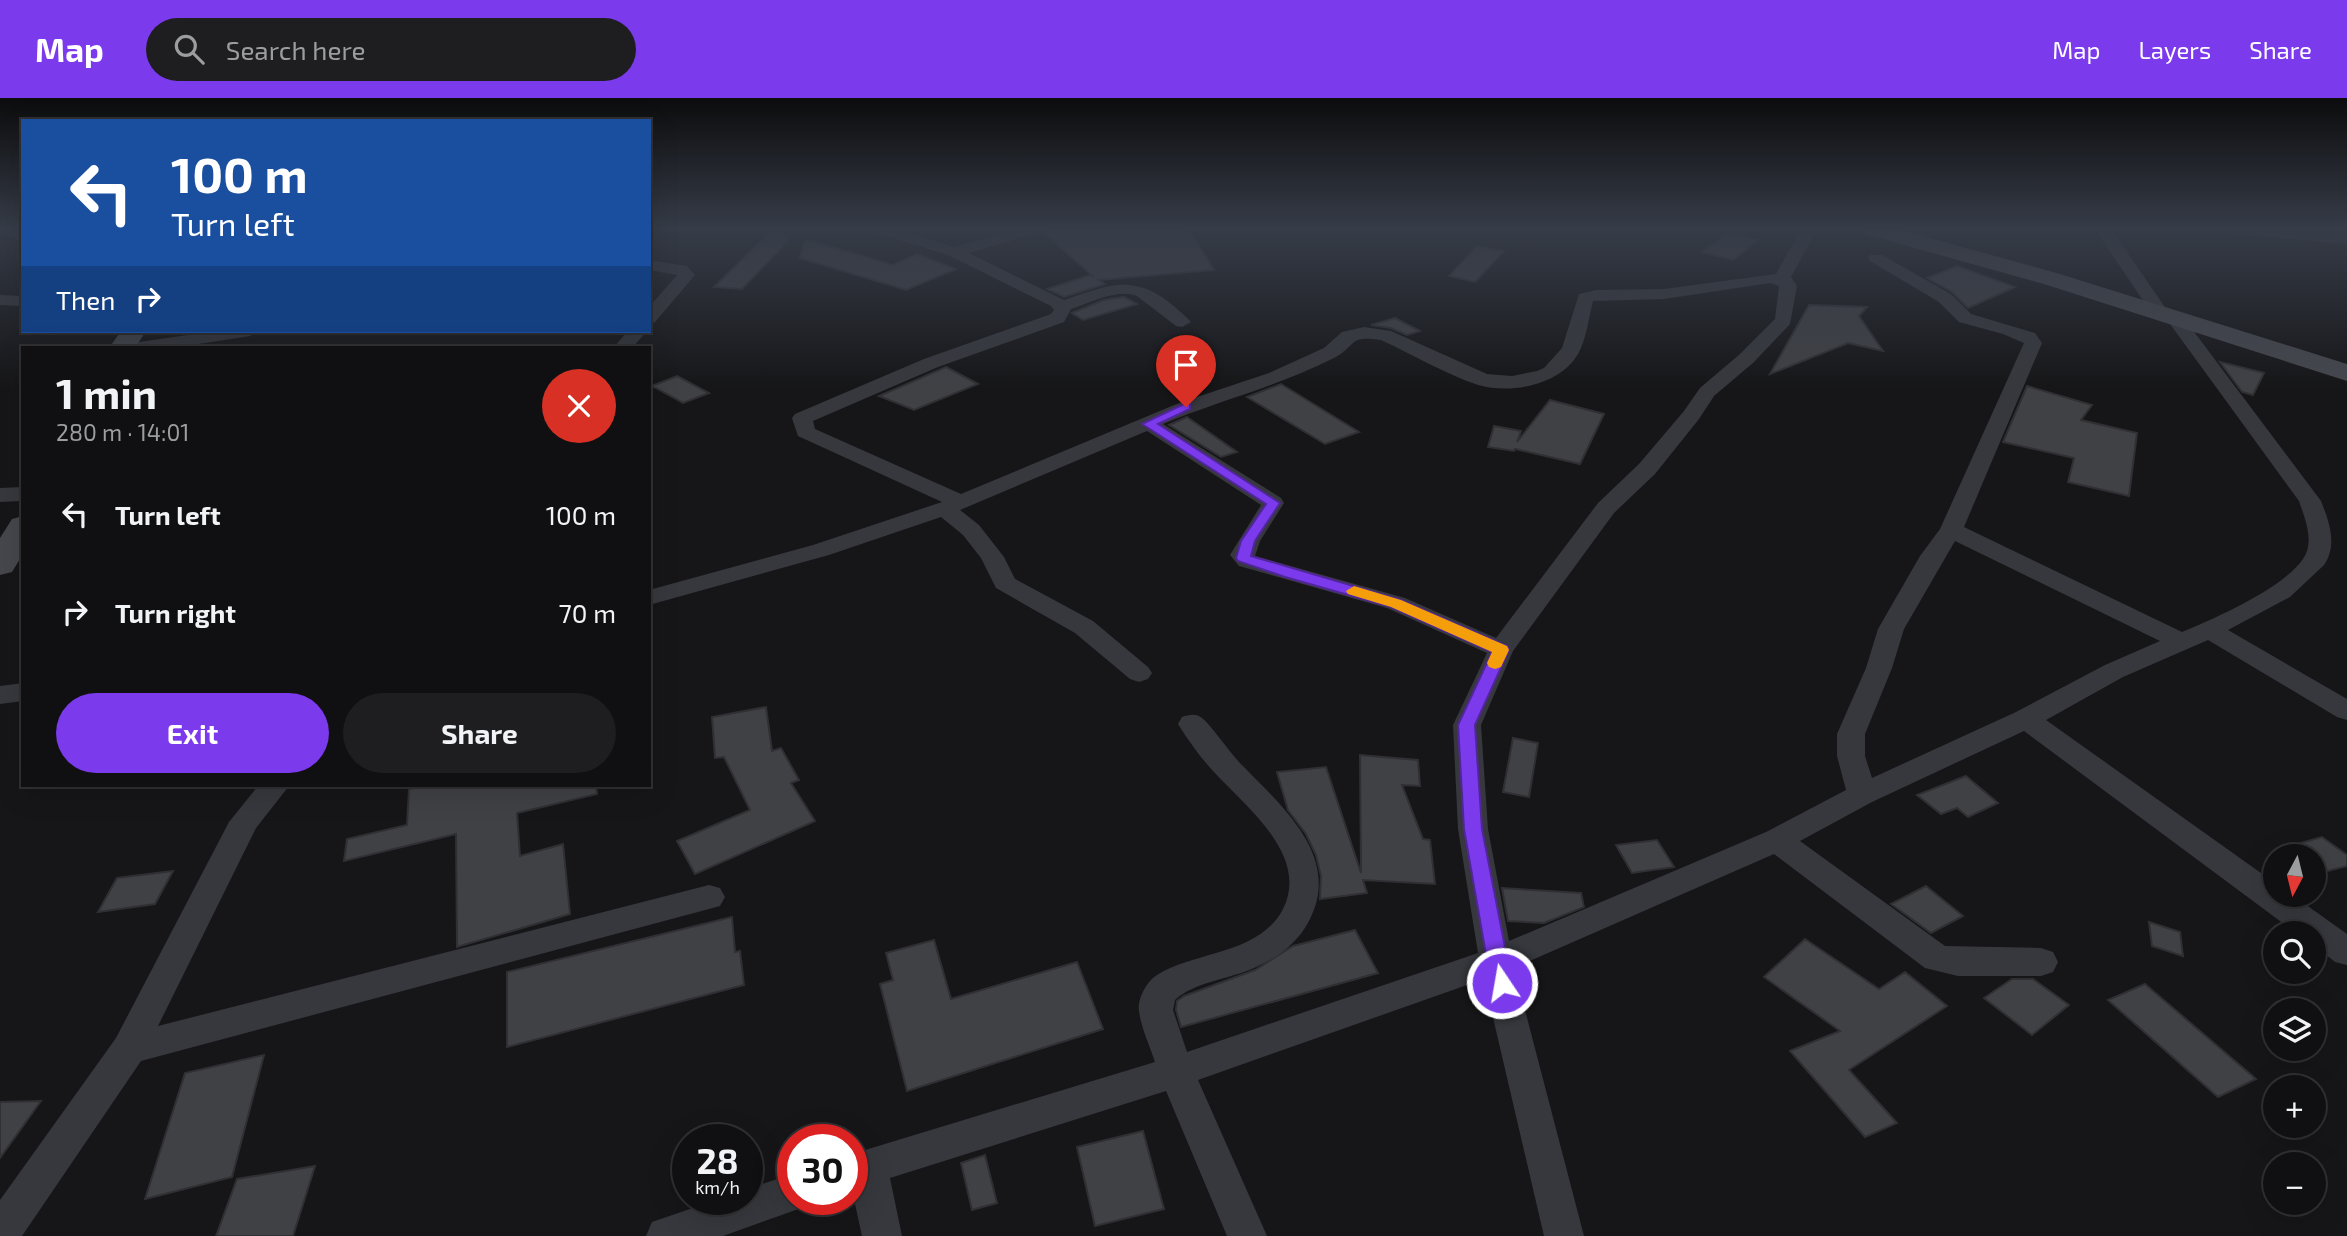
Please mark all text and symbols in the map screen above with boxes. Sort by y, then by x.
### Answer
search box [146,18,636,81]
text: Map [35,29,104,69]
icon: search [170,30,208,68]
text: Search here [226,34,365,65]
text: Map [2052,35,2100,64]
text: Layers [2138,35,2211,64]
text: Share [2249,35,2312,64]
text: 100 m [171,144,308,203]
icon: left [56,147,147,238]
text: Turn left [171,204,295,242]
icon: right [129,280,167,318]
text: Then [56,284,115,315]
pin [1156,335,1216,407]
icon: arrive [1167,346,1205,384]
text: 1 min [56,367,157,417]
button: close [542,369,616,443]
text: 280 m · 14:01 [56,418,189,446]
icon: left [56,495,94,533]
text: Turn left [115,499,221,530]
text: 100 m [546,499,616,530]
icon: right [56,593,94,631]
text: Turn right [115,597,236,628]
text: 70 m [558,597,616,628]
button: Exit [56,693,329,773]
button: Share [343,693,616,773]
north arrow [2263,844,2326,906]
map controls [2263,844,2326,1215]
button: search [2263,921,2326,984]
position arrow [1465,946,1539,1020]
button: layers [2263,998,2326,1061]
button: + [2263,1075,2326,1138]
speed limit sign: 30 [777,1124,868,1215]
text: 28 [696,1139,739,1181]
button: − [2263,1152,2326,1215]
text: km/h [695,1176,740,1198]

